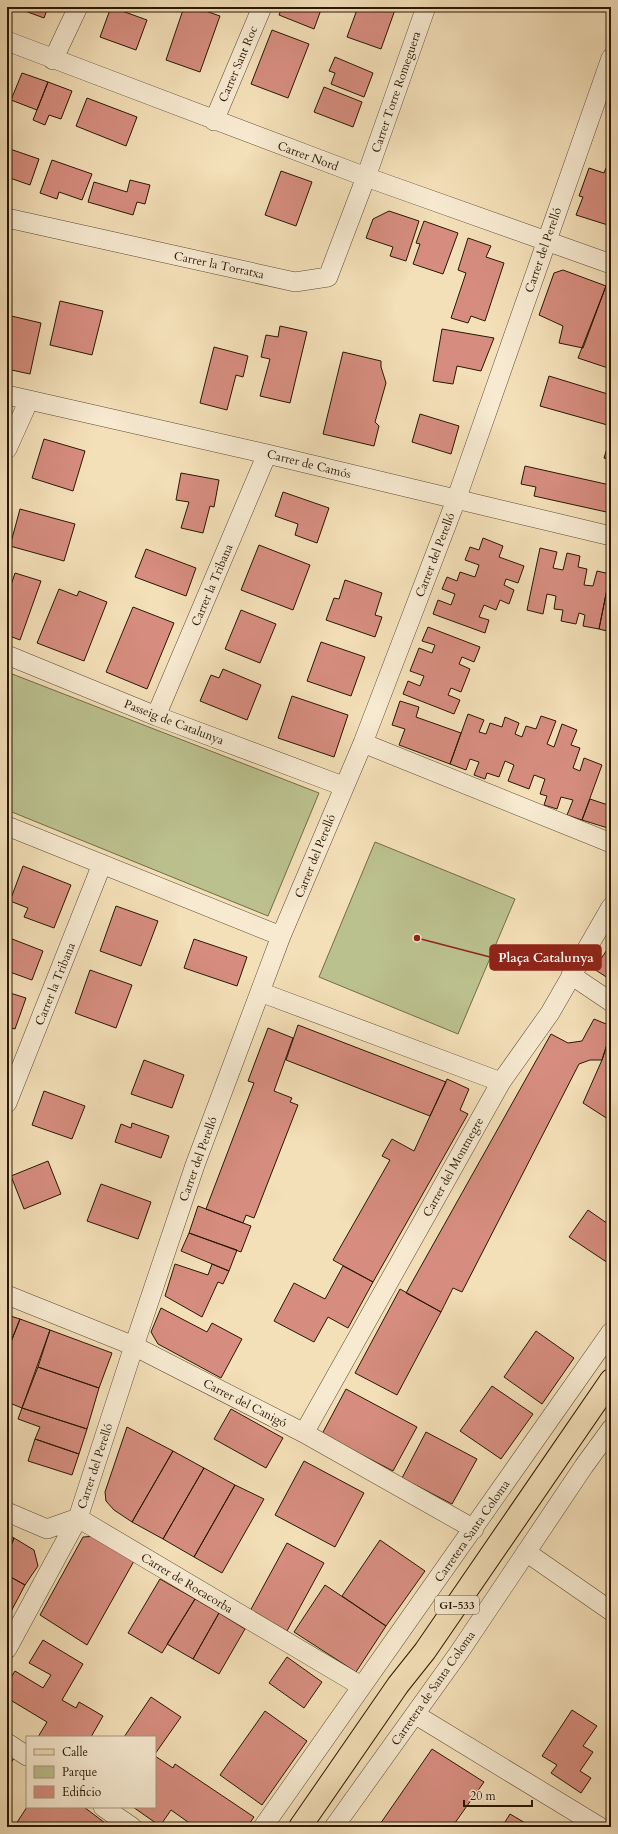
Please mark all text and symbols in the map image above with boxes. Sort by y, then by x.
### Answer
street label: Carrer Sant Roc [215,23,261,105]
street label: Carrer Torre Romeguera [368,28,425,155]
street label: Carrer Nord [275,138,341,175]
street label: Carrer del Perelló [521,205,565,295]
street label: Carrer la Torratxa [172,248,266,283]
street label: Carrer de Camós [265,446,353,482]
street label: Carrer del Perelló [412,510,459,600]
street label: Carrer la Tribana [187,541,237,629]
street label: Passeig de Catalunya [122,696,227,749]
street label: Carrer del Perelló [291,811,339,900]
street label: Carrer la Tribana [31,940,79,1028]
callout: Plaça Catalunya [490,945,601,970]
text: Plaça Catalunya [498,949,594,967]
street label: Carrer del Perelló [175,1114,221,1204]
street label: Carrer del Montnegre [419,1114,487,1220]
street label: Carrer del Canigó [200,1375,290,1431]
street label: Carrer del Perelló [74,1421,117,1511]
street label: Carretera Santa Coloma [431,1476,514,1585]
street label: Carrer de Rocacorba [138,1549,237,1617]
road number: GI-533 [435,1596,479,1614]
street label: Carretera de Santa Coloma [387,1627,479,1748]
legend [26,1736,156,1808]
text: Calle [62,1744,88,1760]
text: Parque [62,1764,97,1780]
scale bar [464,1782,532,1808]
text: Edificio [62,1784,102,1800]
text: 20 m [470,1788,497,1804]

